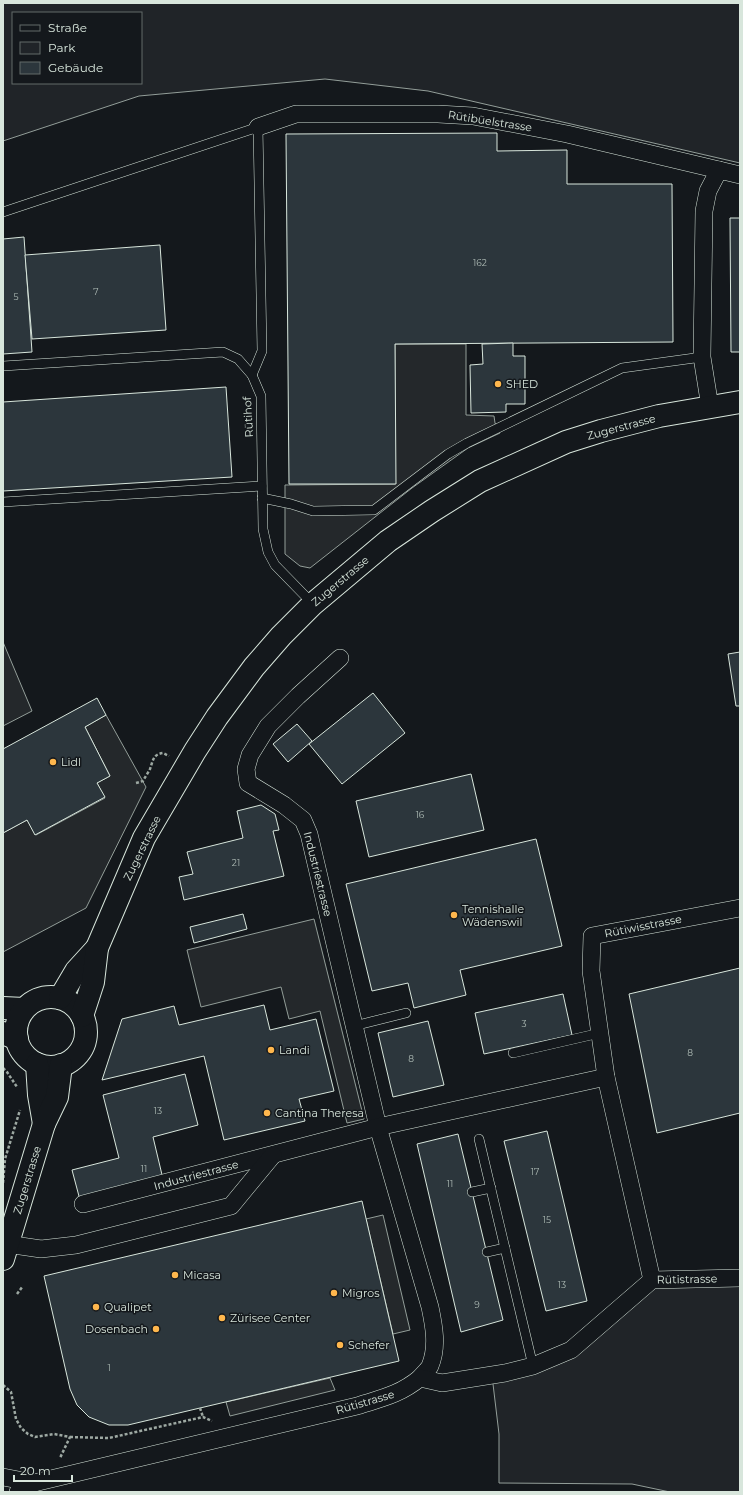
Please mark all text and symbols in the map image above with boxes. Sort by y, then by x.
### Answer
legend [12,12,142,84]
text: Straße [48,20,87,35]
text: Park [48,40,76,55]
text: Gebäude [48,60,103,75]
street label: Rütibüelstrasse [447,107,533,135]
house number: 162 [473,257,487,268]
house number: 7 [93,286,99,297]
house number: 5 [13,291,19,302]
place label: SHED [506,377,538,391]
marker: SHED [493,379,503,389]
street label: Rütihof [240,395,256,438]
street label: Zugerstrasse [585,411,657,443]
street label: Zugerstrasse [308,553,372,609]
place label: Lidl [61,755,81,769]
marker: Lidl [48,757,58,767]
house number: 16 [416,809,425,820]
street label: Zugerstrasse [120,813,164,883]
street label: Industriestrasse [301,830,335,918]
house number: 21 [232,857,240,868]
place label: Tennishalle Wädenswil [462,902,524,929]
marker: Tennishalle Wädenswil [449,910,459,920]
street label: Rütiwisstrasse [603,912,683,940]
house number: 3 [521,1018,527,1029]
place label: Landi [279,1043,310,1057]
marker: Landi [266,1045,276,1055]
house number: 8 [687,1047,693,1058]
house number: 8 [408,1053,414,1064]
house number: 13 [154,1105,162,1116]
place label: Cantina Theresa [275,1106,364,1120]
marker: Cantina Theresa [262,1108,272,1118]
street label: Zugerstrasse [10,1144,44,1216]
street label: Industriestrasse [152,1157,240,1193]
house number: 11 [141,1163,147,1174]
house number: 17 [531,1166,539,1177]
house number: 11 [447,1178,453,1189]
house number: 15 [543,1214,551,1225]
place label: Micasa [183,1268,221,1282]
marker: Micasa [170,1270,180,1280]
street label: Rütistrasse [657,1271,718,1287]
house number: 13 [558,1279,566,1290]
place label: Migros [342,1286,380,1300]
marker: Migros [329,1288,339,1298]
house number: 9 [474,1299,480,1310]
place label: Qualipet [104,1300,152,1314]
marker: Qualipet [91,1302,101,1312]
place label: Zürisee Center [230,1311,310,1325]
marker: Zürisee Center [217,1313,227,1323]
place label: Dosenbach [85,1322,148,1336]
marker: Dosenbach [151,1324,161,1334]
place label: Schefer [348,1338,390,1352]
marker: Schefer [335,1340,345,1350]
house number: 1 [107,1362,111,1373]
street label: Rütistrasse [334,1387,396,1417]
scale bar [14,1457,72,1483]
text: 20 m [20,1463,51,1478]

